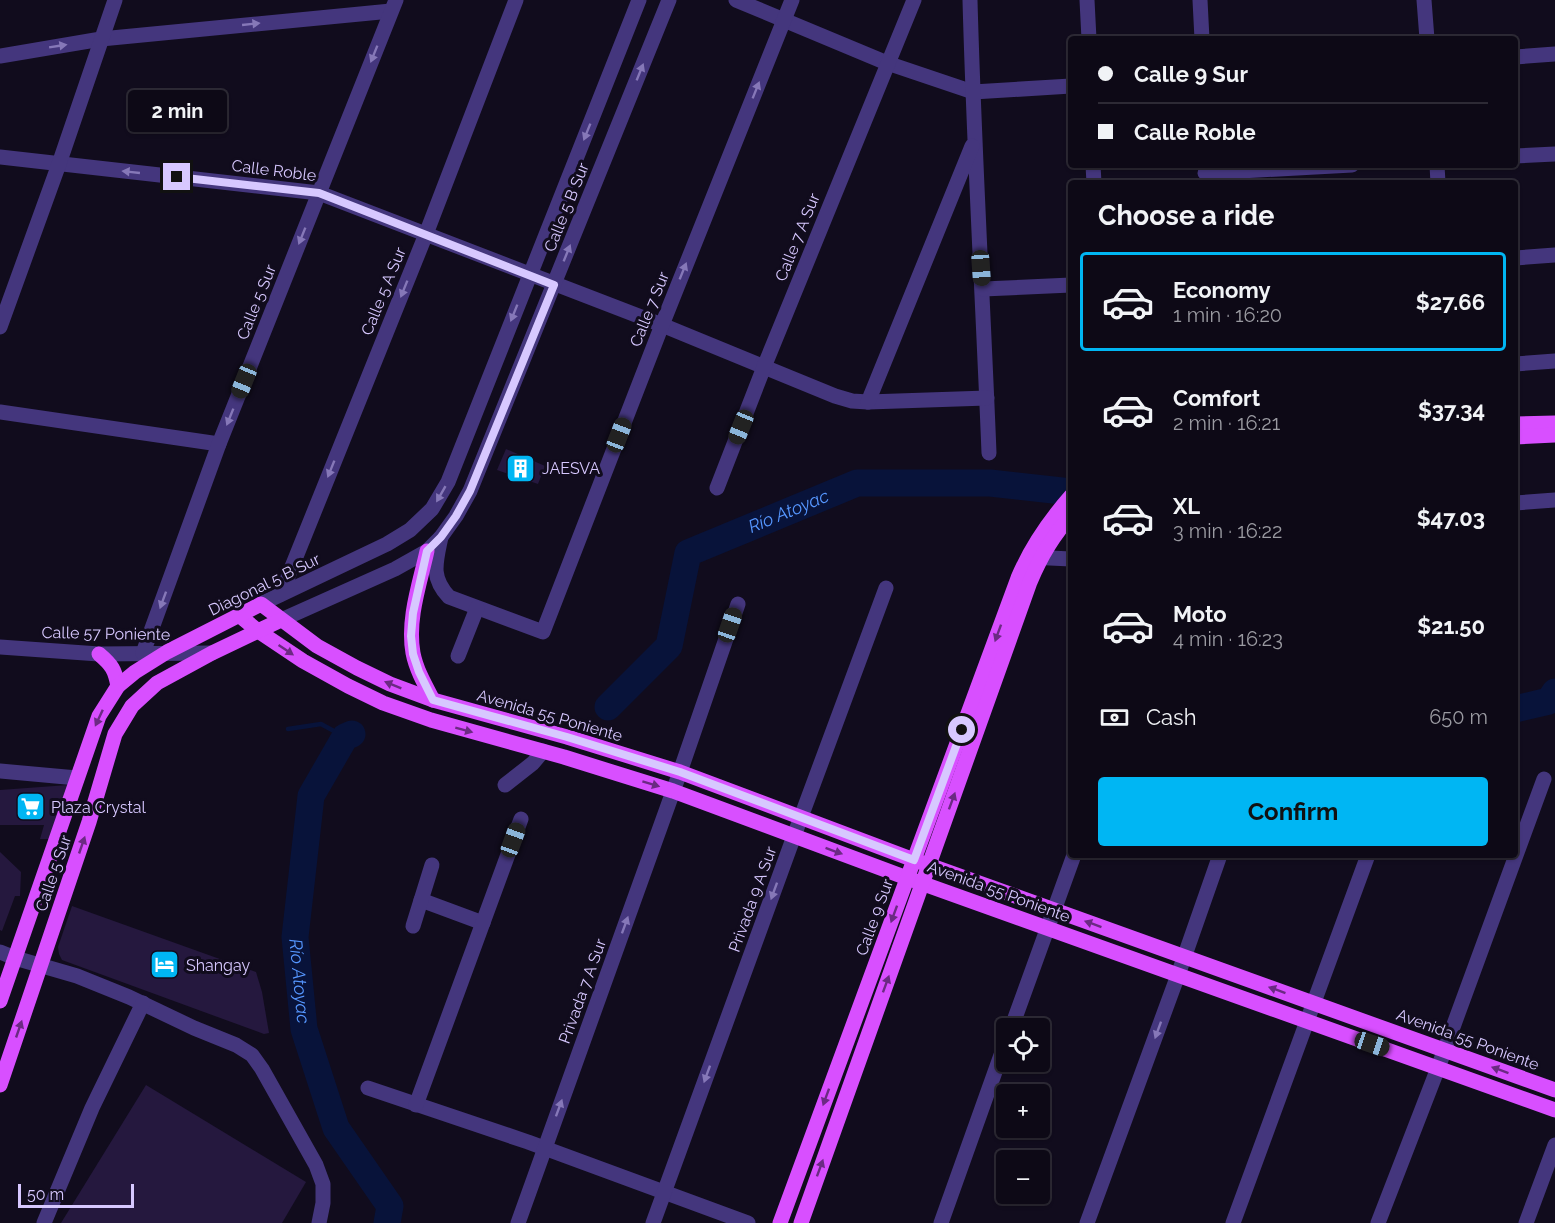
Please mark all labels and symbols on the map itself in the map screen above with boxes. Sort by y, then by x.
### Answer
one-way arrow [242,19,261,29]
one-way arrow [48,41,67,50]
one-way arrow [369,46,379,64]
one-way arrow [636,63,645,81]
one-way arrow [752,81,761,99]
callout: 2 min [128,90,226,132]
one-way arrow [581,124,591,142]
street label: Calle Roble [230,156,317,185]
street label: Calle 5 B Sur [540,160,593,254]
route end [163,163,190,190]
one-way arrow [121,167,140,177]
street label: Calle 7 A Sur [771,190,824,284]
one-way arrow [297,227,307,245]
one-way arrow [562,243,572,261]
street label: Calle 5 A Sur [357,244,410,338]
car [971,249,991,287]
street label: Calle 5 Sur [233,261,280,343]
one-way arrow [679,262,689,280]
street label: Calle 7 Sur [626,268,673,350]
one-way arrow [399,280,409,298]
one-way arrow [509,305,519,323]
car [229,361,259,401]
car [726,407,756,447]
one-way arrow [225,408,234,426]
car [604,415,634,455]
building icon: JAESVA [505,452,537,484]
place label: JAESVA [542,459,600,478]
one-way arrow [326,461,336,479]
water label: Río Atoyac [745,485,832,537]
one-way arrow [435,486,446,502]
street label: Diagonal 5 B Sur [205,549,323,620]
one-way arrow [157,591,167,609]
car [716,605,744,645]
street label: Calle 57 Poniente [42,623,170,644]
one-way arrow [992,624,1002,642]
one-way arrow [278,644,294,656]
one-way arrow [383,680,401,690]
street label: Avenida 55 Poniente [475,686,625,745]
one-way arrow [95,709,104,726]
route start [948,716,975,743]
one-way arrow [454,725,473,735]
one-way arrow [642,780,660,789]
supermarket icon: Plaza Crystal [14,791,46,823]
one-way arrow [947,792,957,810]
place label: Plaza Crystal [51,798,147,817]
car [498,820,528,860]
street label: Calle 5 Sur [32,832,76,914]
one-way arrow [77,836,87,854]
street label: Privada 9 A Sur [725,843,781,955]
one-way arrow [825,846,843,856]
street label: Avenida 55 Poniente [925,857,1073,926]
street label: Calle 9 Sur [852,876,897,958]
one-way arrow [768,882,778,900]
one-way arrow [888,905,898,923]
one-way arrow [621,916,631,934]
one-way arrow [1084,918,1102,928]
street label: Privada 7 A Sur [555,936,610,1046]
water label: Río Atoyac [285,938,314,1025]
hotel icon: Shangay [149,949,181,981]
place label: Shangay [186,956,250,975]
one-way arrow [882,975,891,993]
one-way arrow [1268,984,1286,994]
street label: Avenida 55 Poniente [1394,1005,1542,1074]
one-way arrow [15,1020,24,1038]
one-way arrow [1153,1021,1163,1039]
car [1352,1030,1392,1058]
one-way arrow [702,1065,712,1083]
one-way arrow [1491,1065,1509,1075]
one-way arrow [821,1088,831,1106]
one-way arrow [555,1099,565,1117]
one-way arrow [816,1159,826,1177]
scale bar [18,1181,134,1208]

